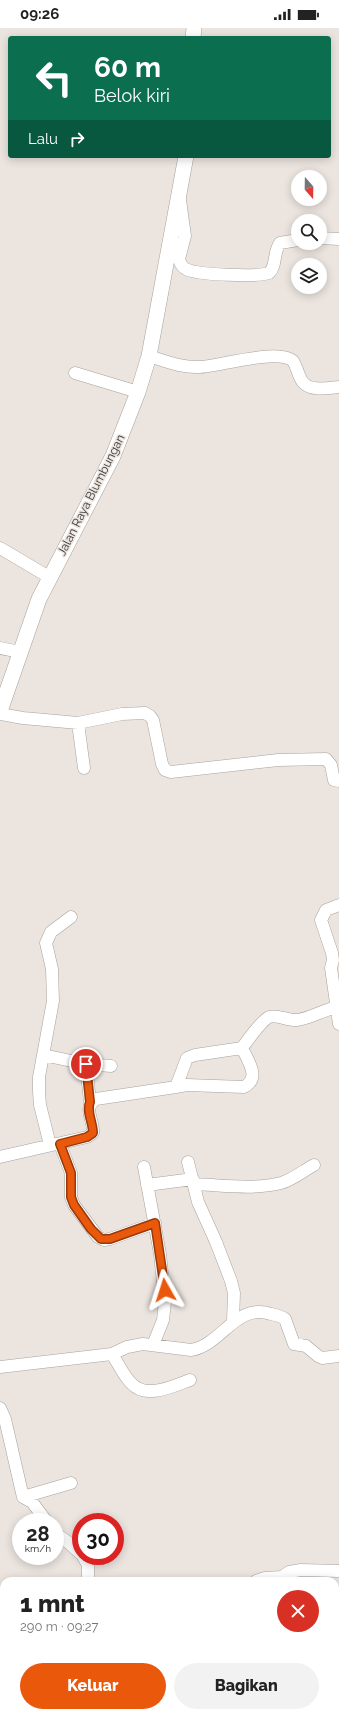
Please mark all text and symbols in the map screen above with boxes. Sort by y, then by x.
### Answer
text: 09:26 [20,5,59,23]
text: 60 m [94,51,161,84]
icon: left [28,52,80,104]
text: Belok kiri [94,85,170,106]
icon: right [66,128,88,150]
text: Lalu [28,130,58,148]
north arrow [291,170,327,206]
map controls [291,170,327,294]
button: search [291,214,327,250]
button: layers [291,258,327,294]
street label: Jalan Raya Blumbungan [54,432,128,558]
pin [69,1047,103,1081]
icon: arrive [75,1053,97,1075]
position arrow [144,1269,186,1311]
speed limit sign: 30 [72,1513,124,1565]
text: 28 [26,1522,50,1546]
text: km/h [25,1543,51,1554]
text: 1 mnt [20,1589,85,1618]
button: close [277,1590,319,1632]
text: 290 m · 09:27 [20,1619,98,1634]
button: Keluar [20,1663,166,1709]
button: Bagikan [174,1663,319,1709]

